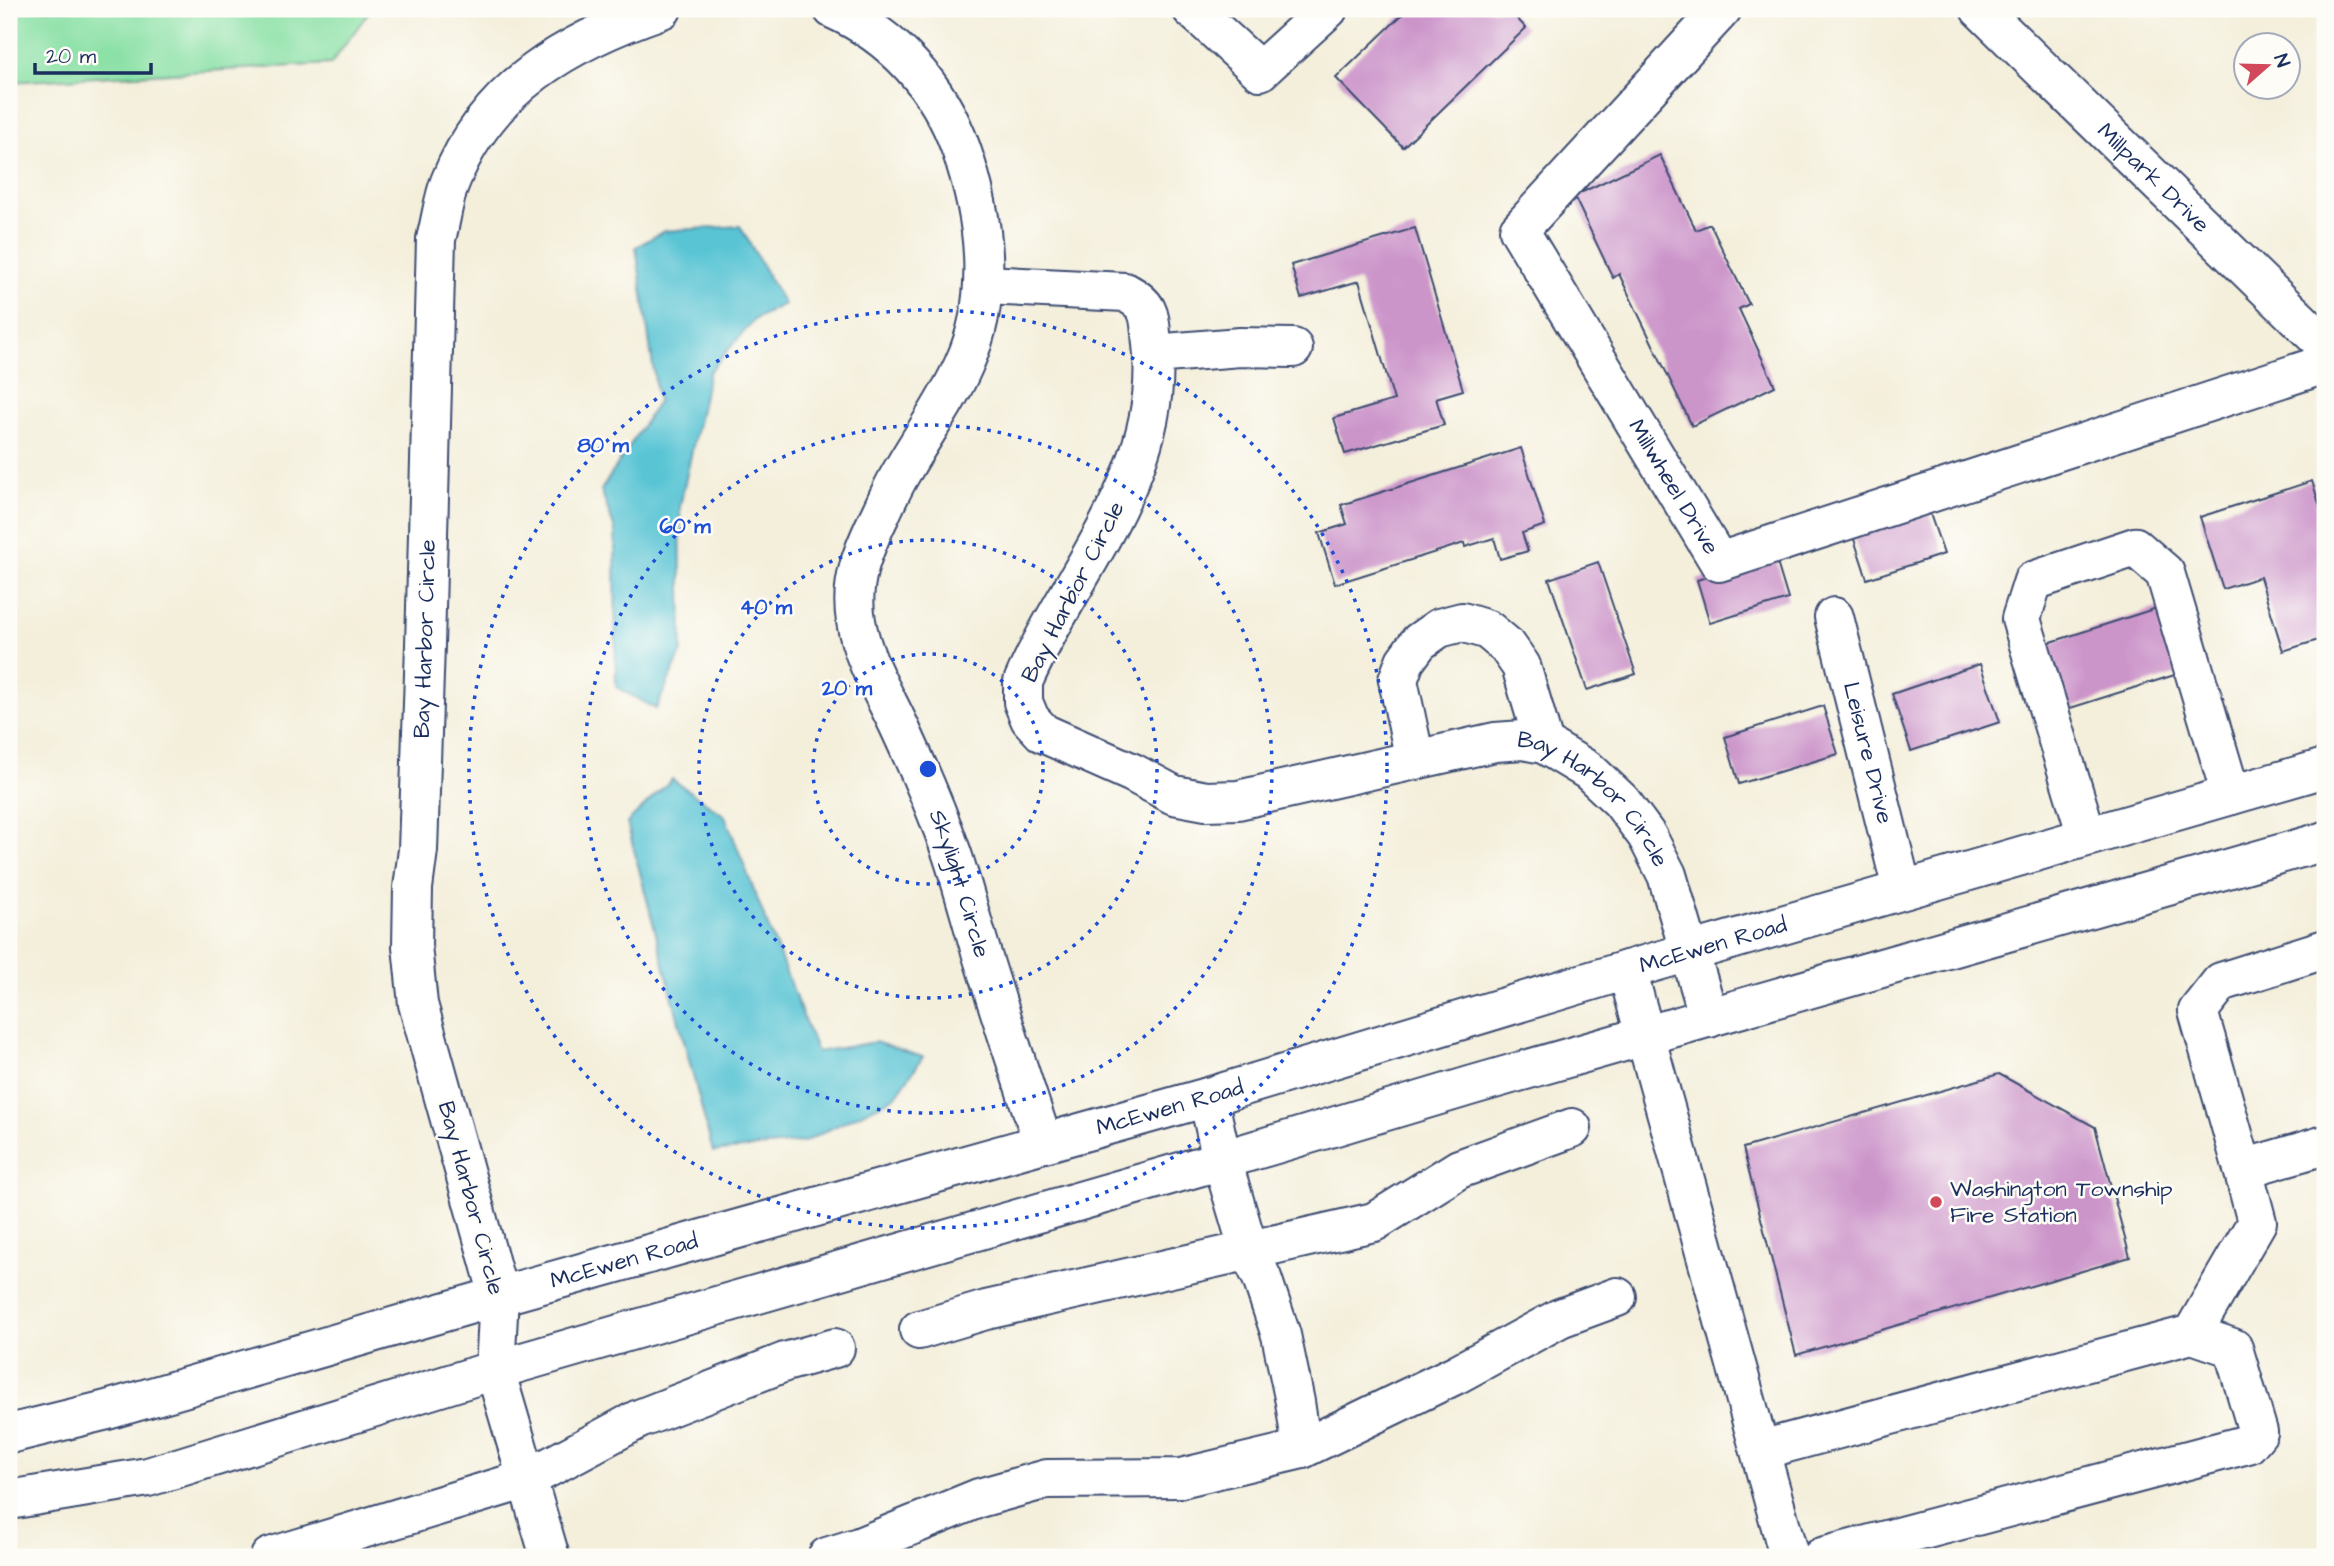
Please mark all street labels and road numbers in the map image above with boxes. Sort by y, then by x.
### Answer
street label: Millpark Drive [2090,116,2217,240]
street label: Millwheel Drive [1621,413,1727,561]
street label: Bay Harbor Circle [1014,496,1133,688]
street label: Bay Harbor Circle [406,539,444,739]
street label: Leisure Drive [1835,679,1901,827]
street label: Bay Harbor Circle [1515,723,1676,872]
street label: Skylight Circle [921,805,998,962]
street label: McEwen Road [1636,909,1791,982]
street label: McEwen Road [1093,1071,1248,1144]
street label: Bay Harbor Circle [429,1098,512,1299]
street label: McEwen Road [547,1225,702,1297]

